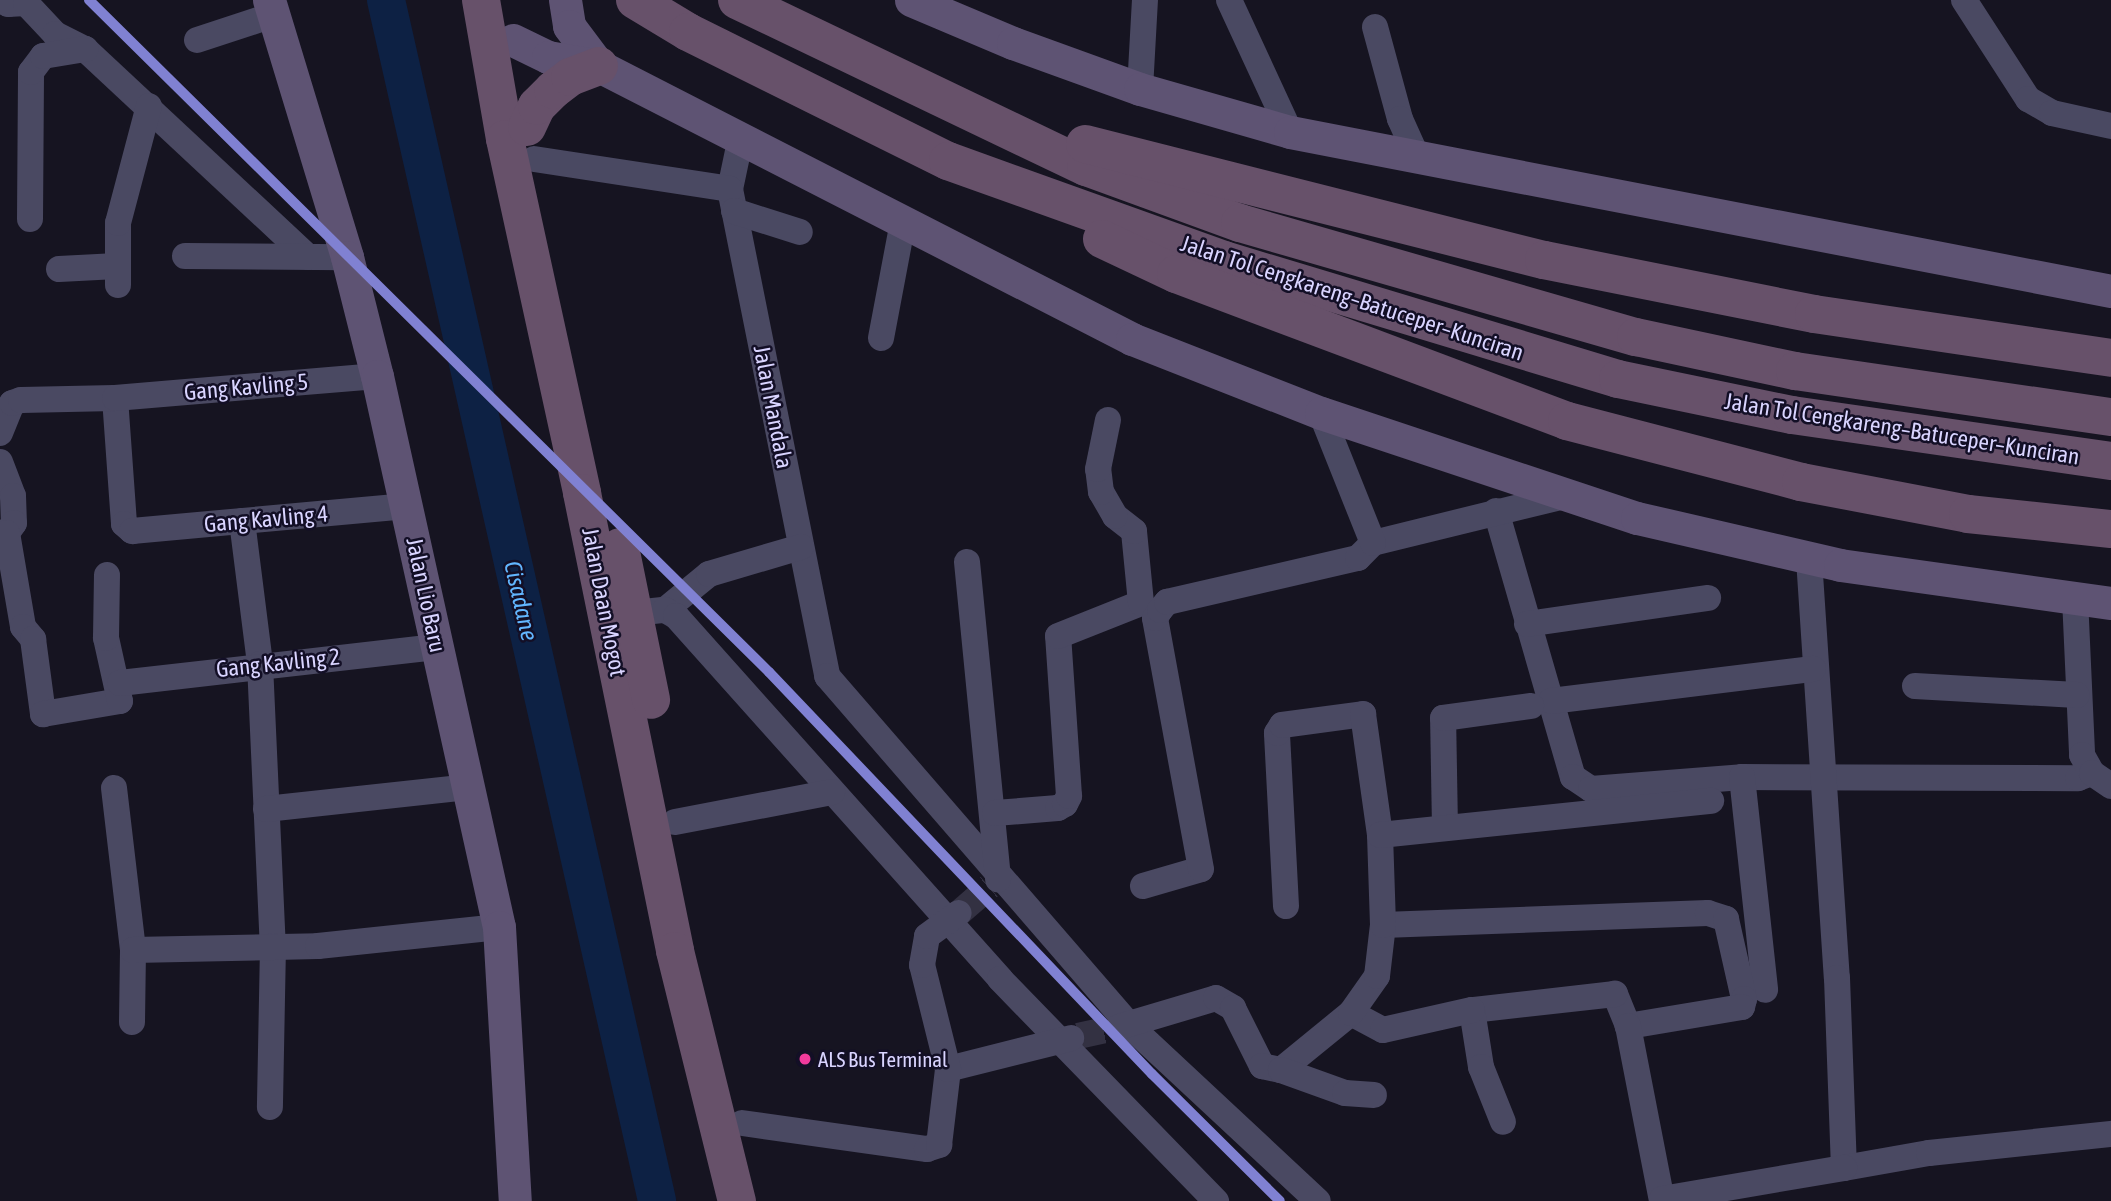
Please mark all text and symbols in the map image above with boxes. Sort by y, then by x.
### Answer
street label: Jalan Tol Cengkareng–Batuceper–Kunciran [1177,229,1527,367]
street label: Jalan Mandala [748,343,798,471]
street label: Gang Kavling 5 [183,368,309,406]
street label: Jalan Tol Cengkareng–Batuceper–Kunciran [1723,387,2081,471]
street label: Gang Kavling 4 [203,500,329,538]
street label: Jalan Daan Mogot [576,525,632,679]
street label: Jalan Lio Baru [400,535,452,655]
water label: Cisadane [498,558,544,644]
street label: Gang Kavling 2 [215,643,341,683]
place label: ALS Bus Terminal [818,1046,948,1072]
marker: ALS Bus Terminal [798,1052,812,1066]

